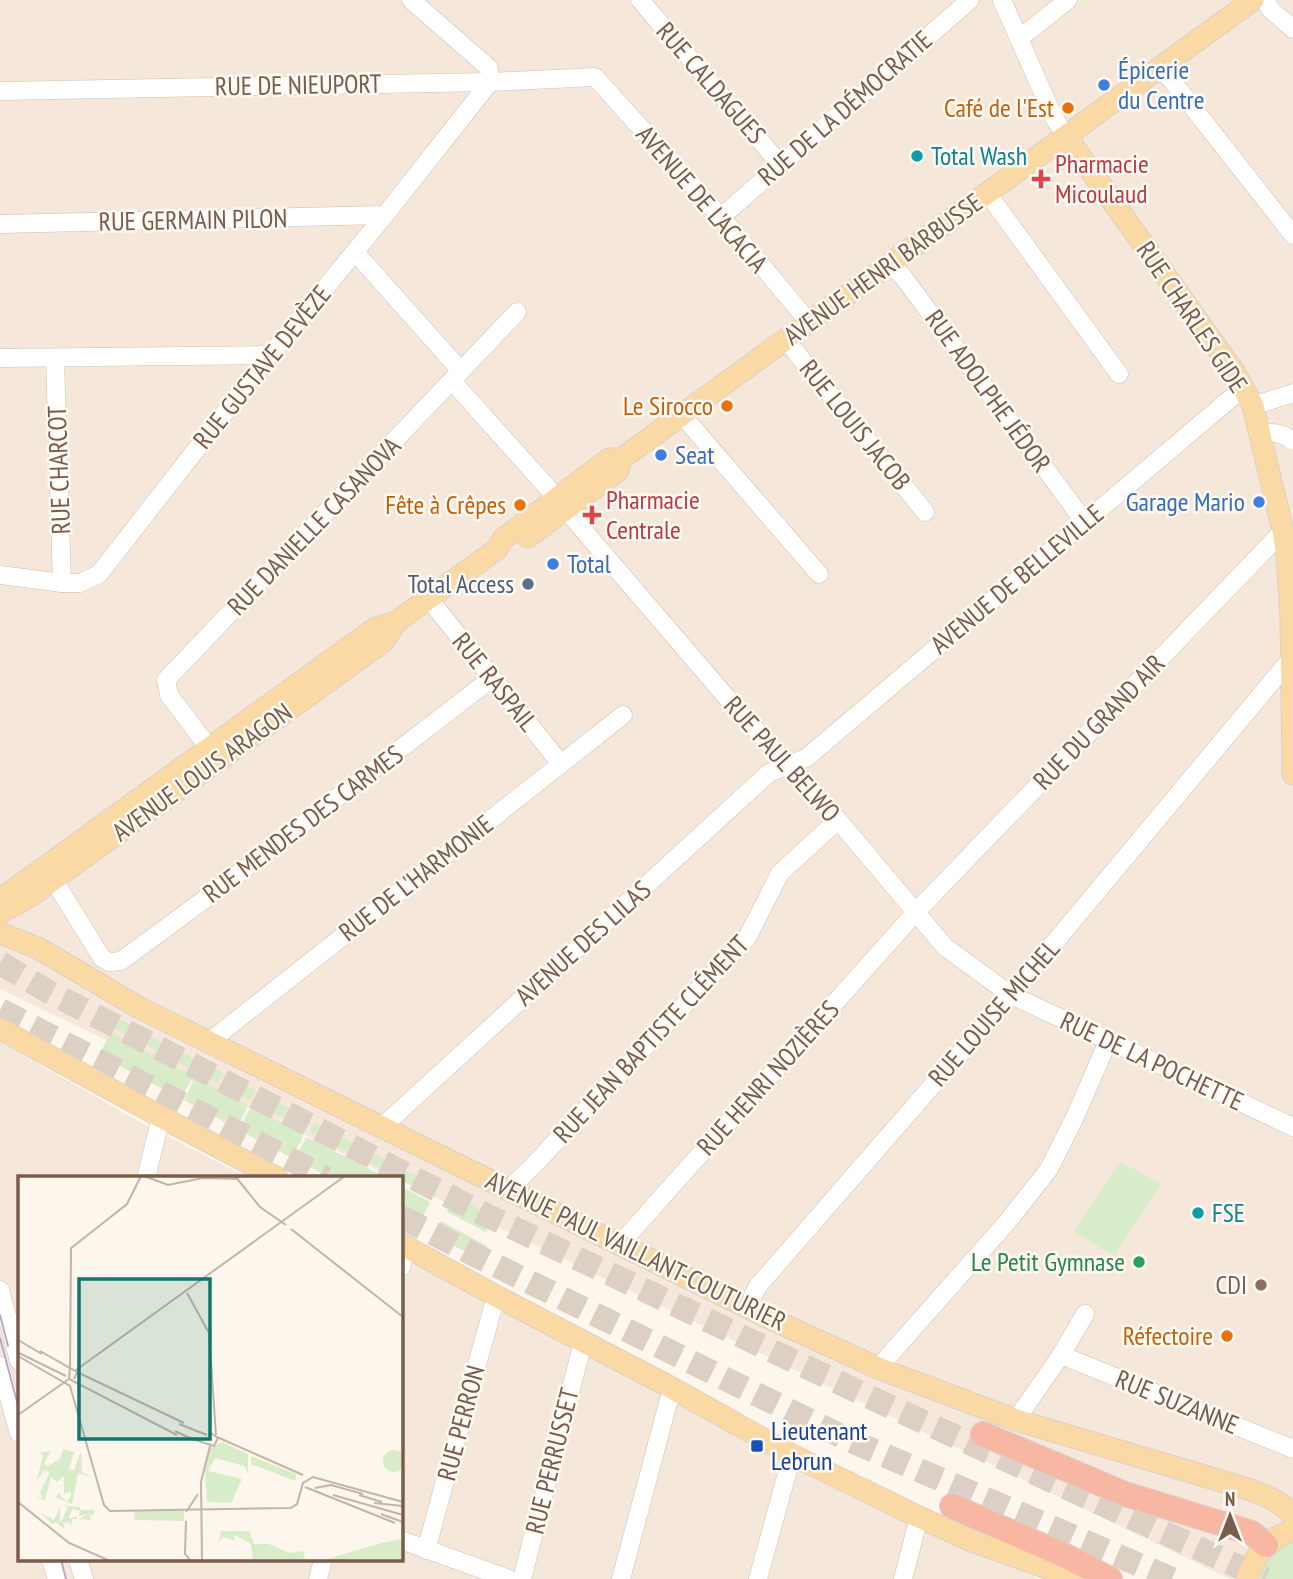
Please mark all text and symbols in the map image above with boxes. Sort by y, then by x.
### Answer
street label: RUE CALDAGUES [650,15,773,150]
street label: RUE DE LA DÉMOCRATIE [751,23,939,192]
place label: Épicerie du Centre [1118,53,1204,116]
street label: RUE DE NIEUPORT [215,67,382,102]
marker: Épicerie du Centre [1096,77,1112,93]
place label: Café de l'Est [944,91,1054,124]
marker: Café de l'Est [1060,100,1076,116]
street label: AVENUE DE L'ACACIA [629,118,776,280]
place label: Total Wash [931,139,1027,172]
place label: Pharmacie Micoulaud [1055,147,1149,210]
marker: Total Wash [909,148,925,164]
marker: Pharmacie Micoulaud [1033,171,1049,187]
street label: AVENUE HENRI BARBUSSE [777,185,989,352]
street label: RUE GERMAIN PILON [98,201,288,238]
street label: RUE CHARLES GIDE [1130,235,1255,399]
street label: RUE GUSTAVE DEVÈZE [186,278,338,455]
street label: RUE ADOLPHE JÉDOR [918,303,1059,479]
street label: RUE LOUIS JACOB [793,353,918,497]
place label: Le Sirocco [623,389,713,422]
marker: Le Sirocco [719,398,735,414]
street label: RUE CHARCOT [40,405,77,535]
street label: RUE DANIELLE CASANOVA [220,429,408,622]
place label: Seat [675,438,714,471]
marker: Seat [653,447,669,463]
place label: Pharmacie Centrale [606,483,700,546]
place label: Garage Mario [1126,485,1245,518]
place label: Fête à Crêpes [385,488,506,521]
marker: Garage Mario [1251,494,1267,510]
marker: Fête à Crêpes [512,497,528,513]
street label: AVENUE DE BELLEVILLE [923,497,1110,661]
marker: Pharmacie Centrale [584,507,600,523]
place label: Total [567,547,611,580]
marker: Total [545,556,561,572]
place label: Total Access [407,567,514,600]
marker: Total Access [520,576,536,592]
street label: RUE RASPAIL [446,626,545,738]
street label: RUE DU GRAND AIR [1026,647,1172,796]
street label: RUE PAUL BELWO [717,689,848,828]
street label: AVENUE LOUIS ARAGON [105,695,298,848]
street label: RUE MENDES DES CARMES [196,738,409,910]
street label: RUE DE L'HARMONIE [332,807,499,948]
street label: AVENUE DES LILAS [508,873,657,1012]
street label: RUE JEAN BAPTISTE CLÉMENT [546,928,756,1149]
street label: RUE LOUISE MICHEL [921,932,1067,1093]
street label: RUE HENRI NOZIÈRES [689,993,846,1162]
street label: RUE DE LA POCHETTE [1055,1004,1249,1117]
street label: AVENUE PAUL VAILLANT-COUTURIER [481,1163,792,1338]
inset map [18,1176,402,1562]
place label: FSE [1212,1196,1245,1229]
marker: FSE [1190,1205,1206,1221]
place label: Le Petit Gymnase [971,1245,1125,1278]
marker: Le Petit Gymnase [1131,1254,1147,1270]
place label: CDI [1215,1268,1247,1301]
marker: CDI [1253,1277,1269,1293]
place label: Réfectoire [1123,1319,1213,1352]
marker: Réfectoire [1219,1328,1235,1344]
street label: RUE PERRON [429,1362,492,1484]
street label: RUE SUZANNE [1111,1362,1244,1441]
street label: RUE PERRUSSET [517,1384,586,1537]
place label: Lieutenant Lebrun [771,1414,868,1477]
marker: Lieutenant Lebrun [749,1438,765,1454]
north arrow [1195,1481,1265,1551]
text: N [1225,1487,1235,1511]

